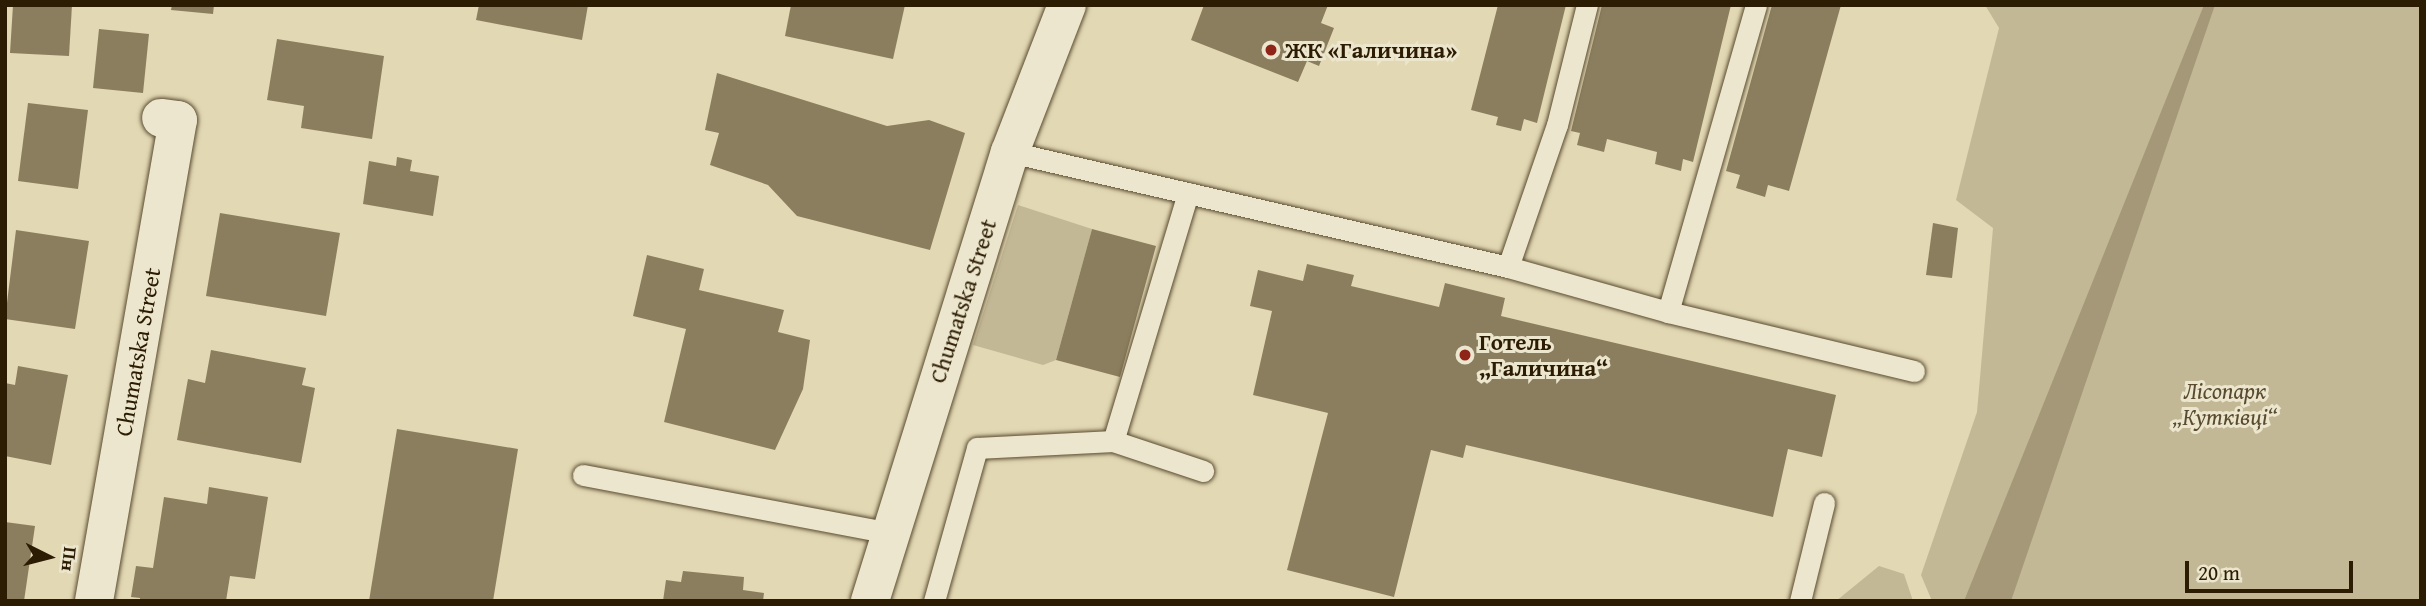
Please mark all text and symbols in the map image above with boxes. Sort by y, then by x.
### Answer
place label: ЖК «Галичина» [1285,36,1457,64]
marker: ЖК «Галичина» [1263,42,1279,58]
street label: Chumatska Street [924,216,1002,386]
street label: Chumatska Street [110,266,166,438]
place label: Готель „Галичина“ [1479,328,1608,382]
marker: Готель „Галичина“ [1457,347,1473,363]
park label: Лісопарк „Кутківці“ [2173,377,2277,431]
north arrow [14,522,84,592]
text: Пн [55,546,85,573]
scale bar [2188,546,2356,590]
text: 20 m [2198,557,2240,588]

